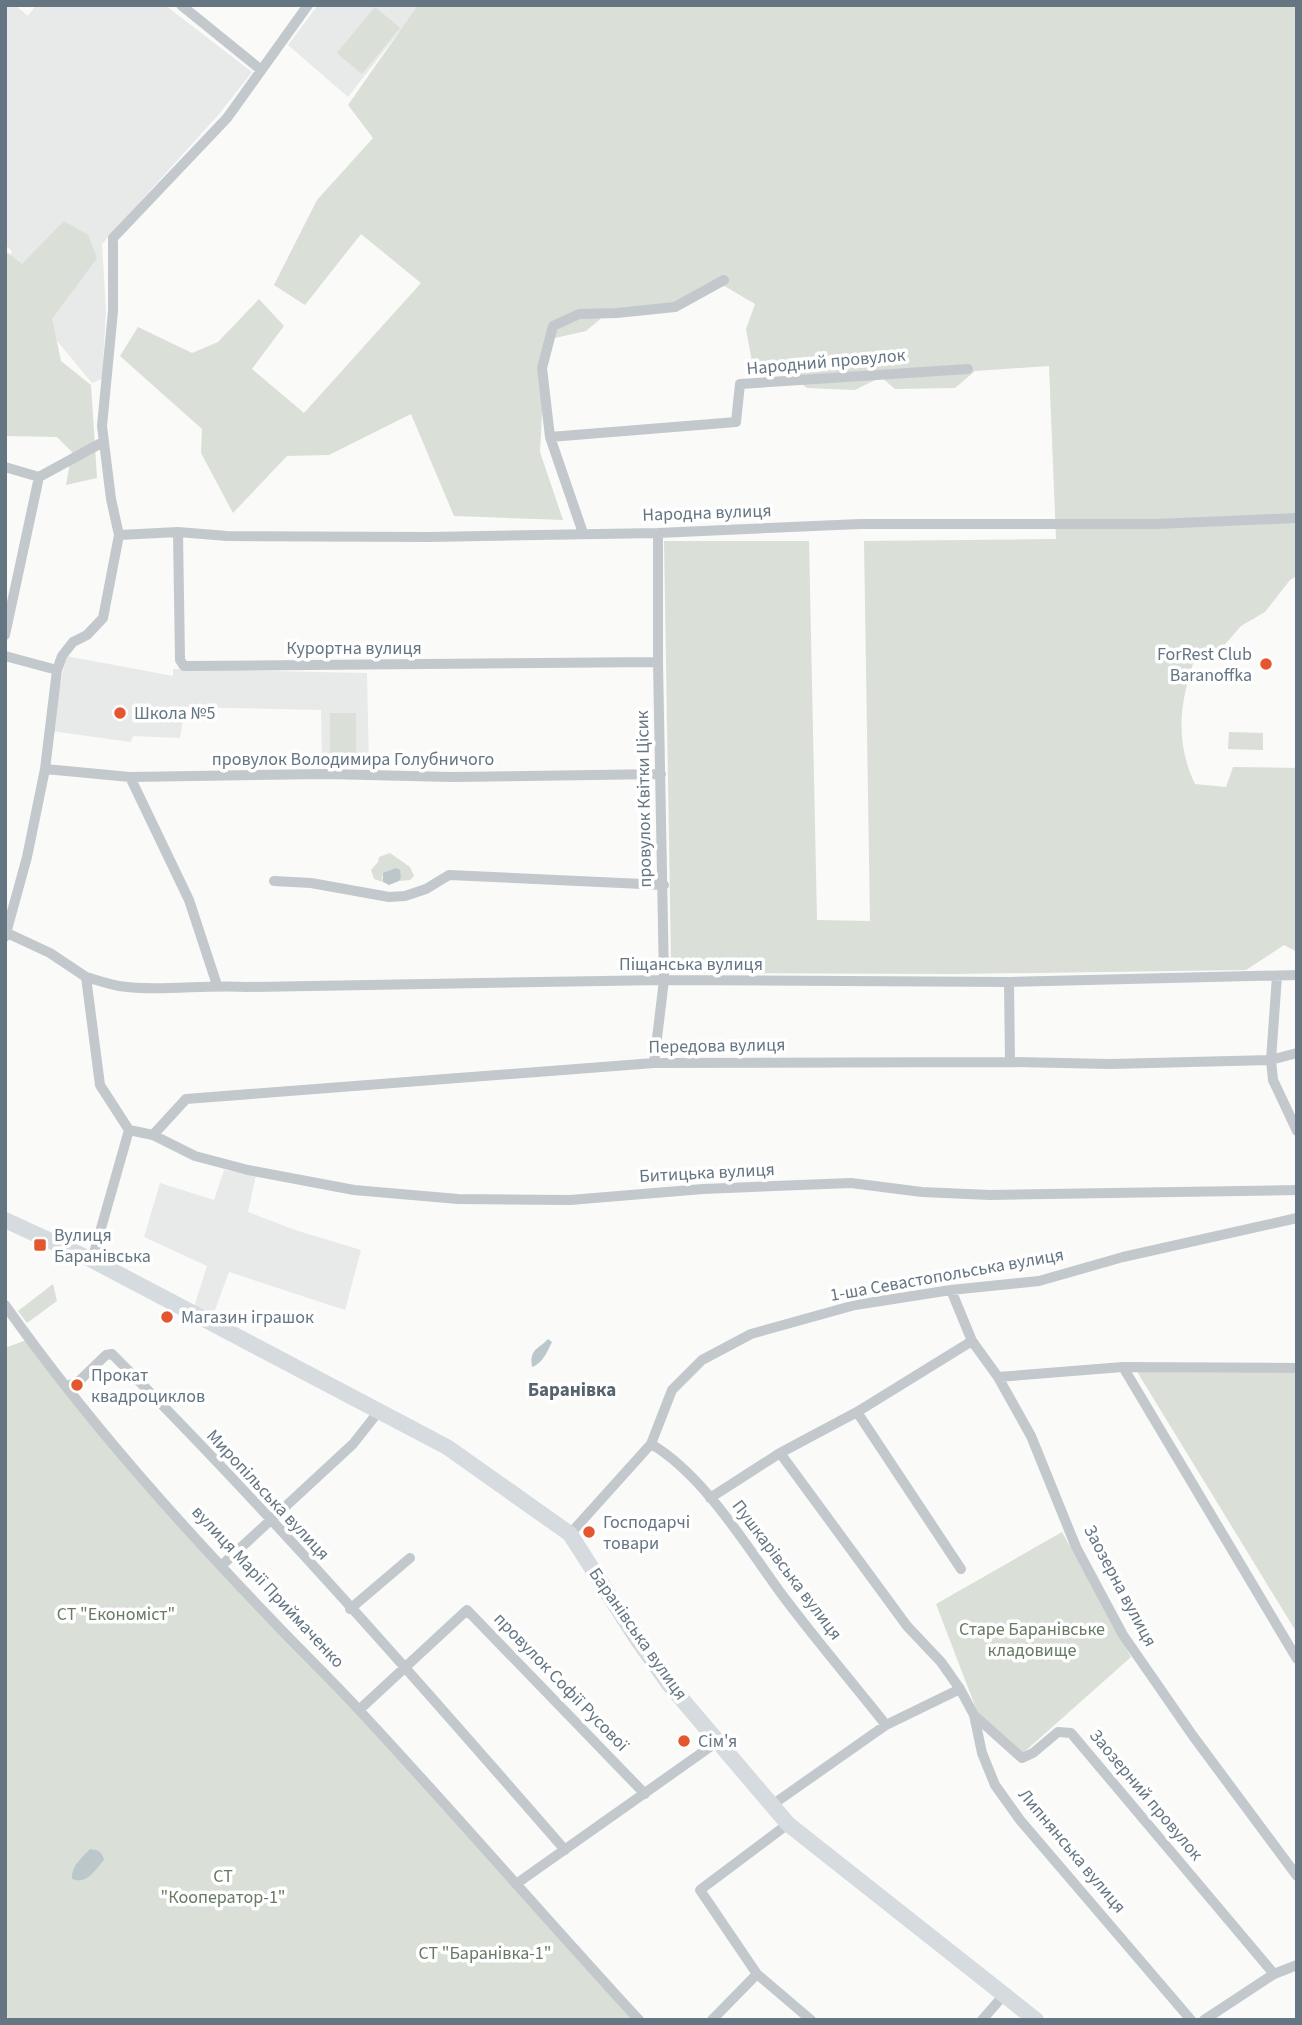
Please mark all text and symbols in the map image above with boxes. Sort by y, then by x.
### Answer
street label: Народний провулок [745,343,907,381]
street label: Народна вулиця [642,498,772,528]
street label: Курортна вулиця [286,636,422,661]
place label: ForRest Club Baranoffka [1157,642,1252,688]
marker: ForRest Club Baranoffka [1258,656,1274,672]
place label: Школа №5 [134,701,215,726]
marker: Школа №5 [112,705,128,721]
street label: провулок Квітки Цісик [630,710,658,888]
street label: провулок Володимира Голубничого [212,747,494,772]
street label: Піщанська вулиця [619,952,763,977]
street label: Передова вулиця [648,1032,786,1060]
street label: Битицька вулиця [639,1157,775,1189]
place label: Вулиця Баранівська [54,1223,151,1269]
marker: Вулиця Баранівська [32,1237,48,1253]
street label: 1-ша Севастопольська вулиця [828,1242,1066,1308]
place label: Магазин іграшок [181,1305,314,1330]
marker: Магазин іграшок [159,1309,175,1325]
place label: Прокат квадроциклов [91,1363,205,1409]
marker: Прокат квадроциклов [69,1377,85,1393]
district label: Баранівка [528,1377,616,1404]
street label: Миропільська вулиця [201,1424,335,1566]
street label: Пушкарівська вулиця [726,1495,848,1645]
street label: вулиця Марії Приймаченко [186,1500,350,1674]
place label: Господарчі товари [603,1510,690,1556]
street label: Заозерна вулиця [1077,1521,1163,1651]
marker: Господарчі товари [581,1524,597,1540]
street label: Баранівська вулиця [583,1563,693,1705]
park label: СТ "Економіст" [57,1602,175,1627]
street label: провулок Софії Русової [488,1607,634,1757]
park label: Старе Баранівське кладовище [959,1617,1105,1663]
street label: Заозерний провулок [1083,1724,1209,1866]
place label: Сім'я [698,1729,737,1754]
marker: Сім'я [676,1733,692,1749]
street label: Липнянська вулиця [1012,1783,1132,1919]
park label: СТ "Кооператор-1" [160,1864,286,1910]
park label: СТ "Баранівка-1" [419,1941,551,1966]

